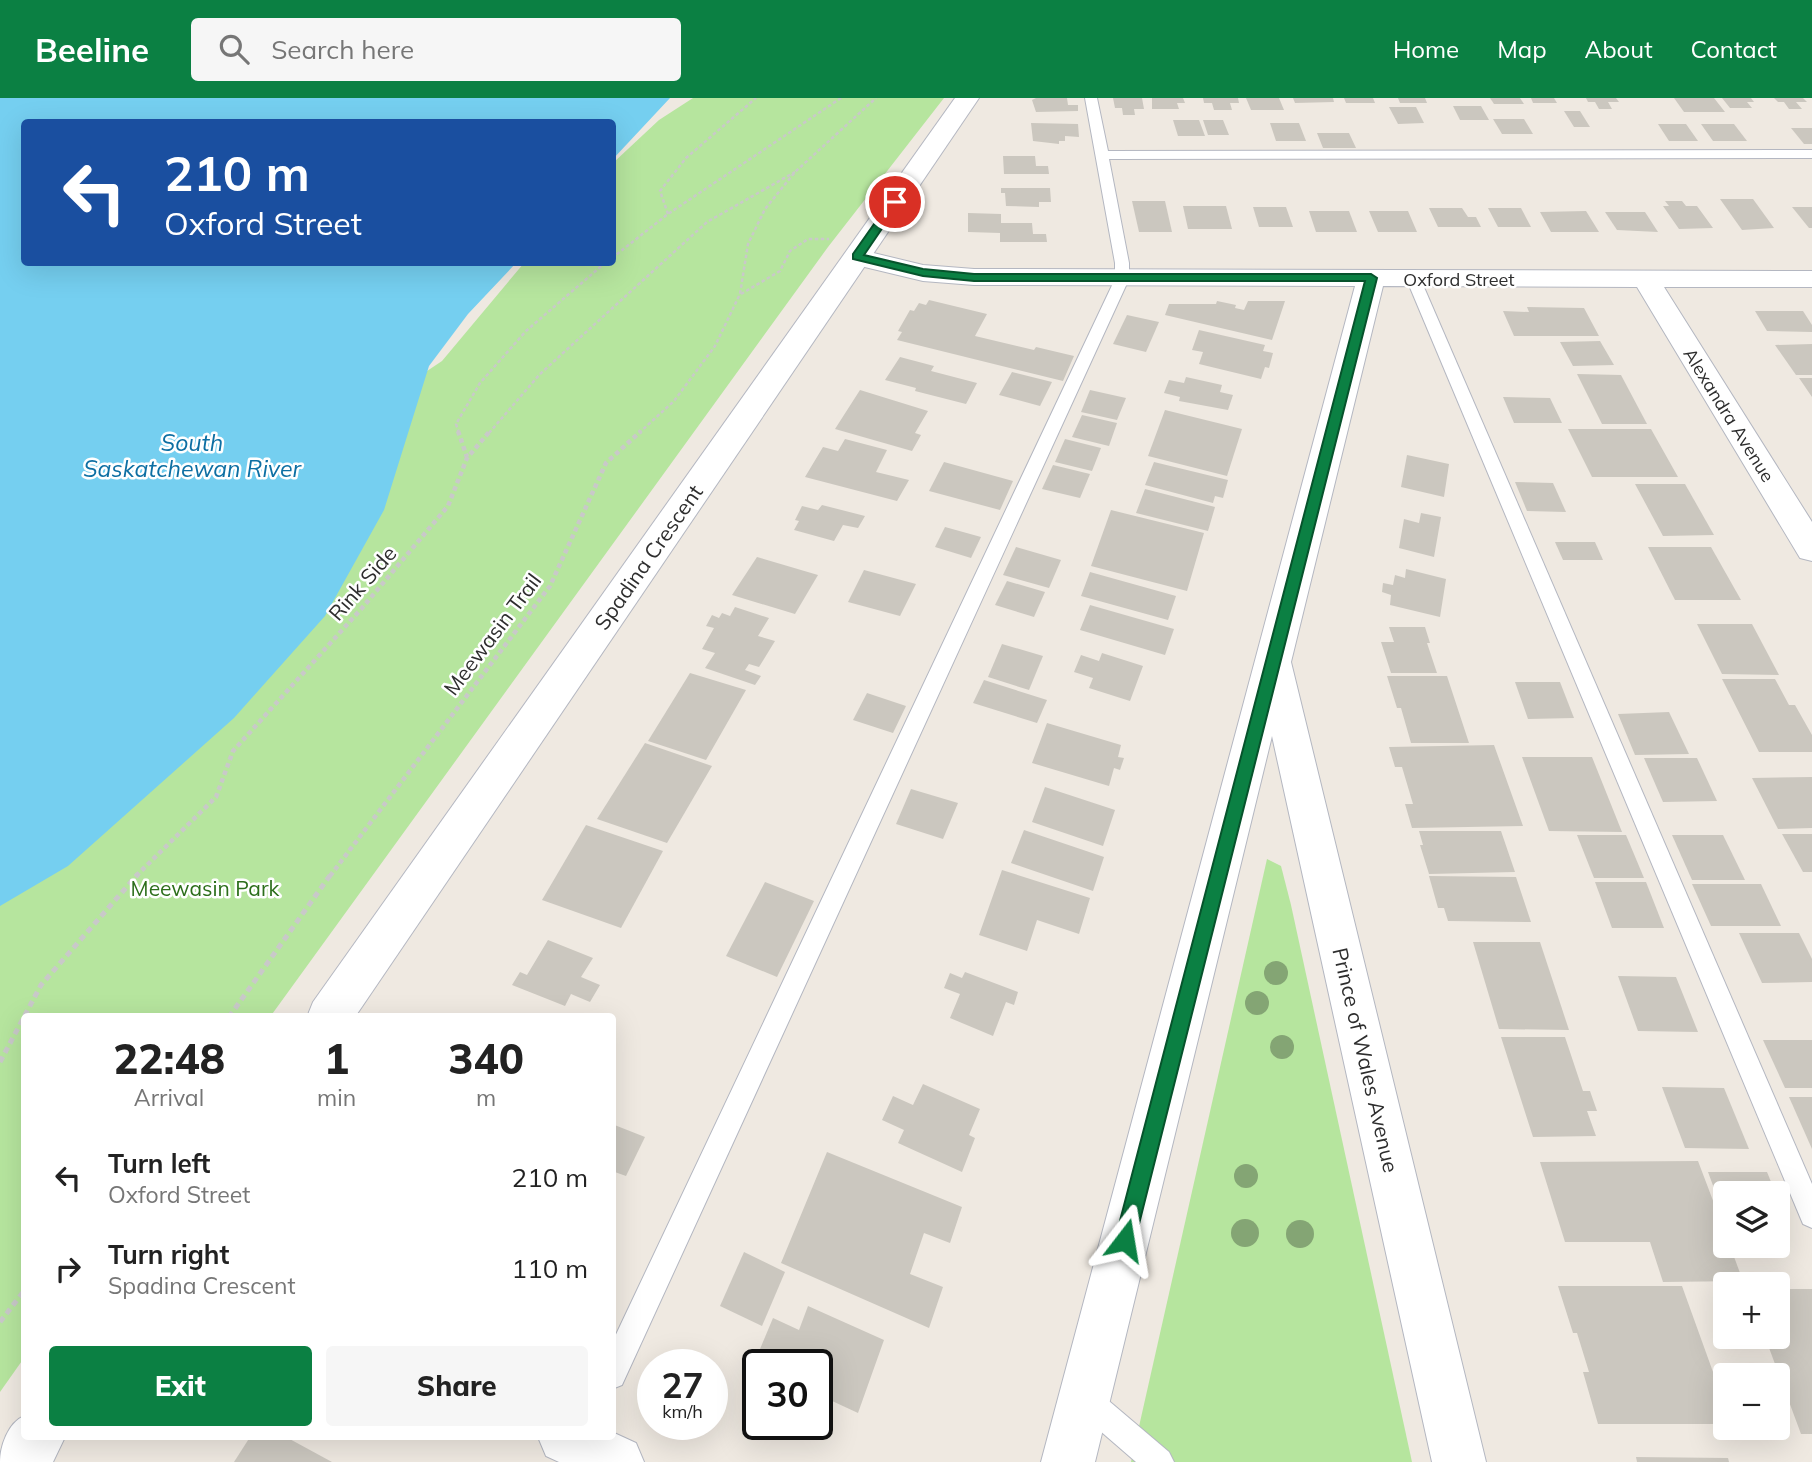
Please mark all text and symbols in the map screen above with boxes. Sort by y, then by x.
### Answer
search box [191,18,681,81]
text: Beeline [35,29,149,70]
icon: search [215,30,253,68]
text: Search here [271,33,414,66]
text: Home [1393,34,1459,64]
text: Map [1497,34,1547,64]
text: About [1585,34,1653,64]
text: Contact [1691,34,1777,64]
text: 210 m [164,142,310,203]
icon: left [49,147,140,238]
pin [865,172,925,232]
icon: arrive [876,183,914,221]
text: Oxford Street [164,203,362,243]
street label: Oxford Street [1403,268,1515,291]
street label: Alexandra Avenue [1679,344,1779,486]
water label: South Saskatchewan River [83,428,302,483]
street label: Spadina Crescent [588,479,708,635]
street label: Rink Side [323,540,401,626]
street label: Meewasin Trail [438,568,546,700]
park label: Meewasin Park [131,875,280,901]
street label: Prince of Wales Avenue [1327,945,1405,1175]
text: 22:48 [113,1032,225,1085]
text: 1 [324,1032,349,1085]
text: 340 [448,1032,524,1085]
text: Arrival [134,1083,204,1112]
text: min [317,1083,356,1112]
text: m [476,1083,496,1112]
text: Turn left [108,1147,210,1180]
icon: left [49,1159,87,1197]
text: 210 m [512,1161,588,1194]
text: Oxford Street [108,1180,250,1209]
map controls [1713,1181,1790,1440]
button: layers [1713,1181,1790,1258]
position arrow [1088,1203,1162,1277]
text: Turn right [108,1238,229,1271]
icon: right [49,1250,87,1288]
text: 110 m [512,1252,588,1285]
text: Spadina Crescent [108,1271,296,1300]
button: + [1713,1272,1790,1349]
button: Exit [49,1346,312,1426]
button: Share [326,1346,588,1426]
speed limit sign: 30 [742,1349,833,1440]
text: 27 [661,1363,704,1407]
button: − [1713,1363,1790,1440]
text: km/h [662,1400,703,1423]

